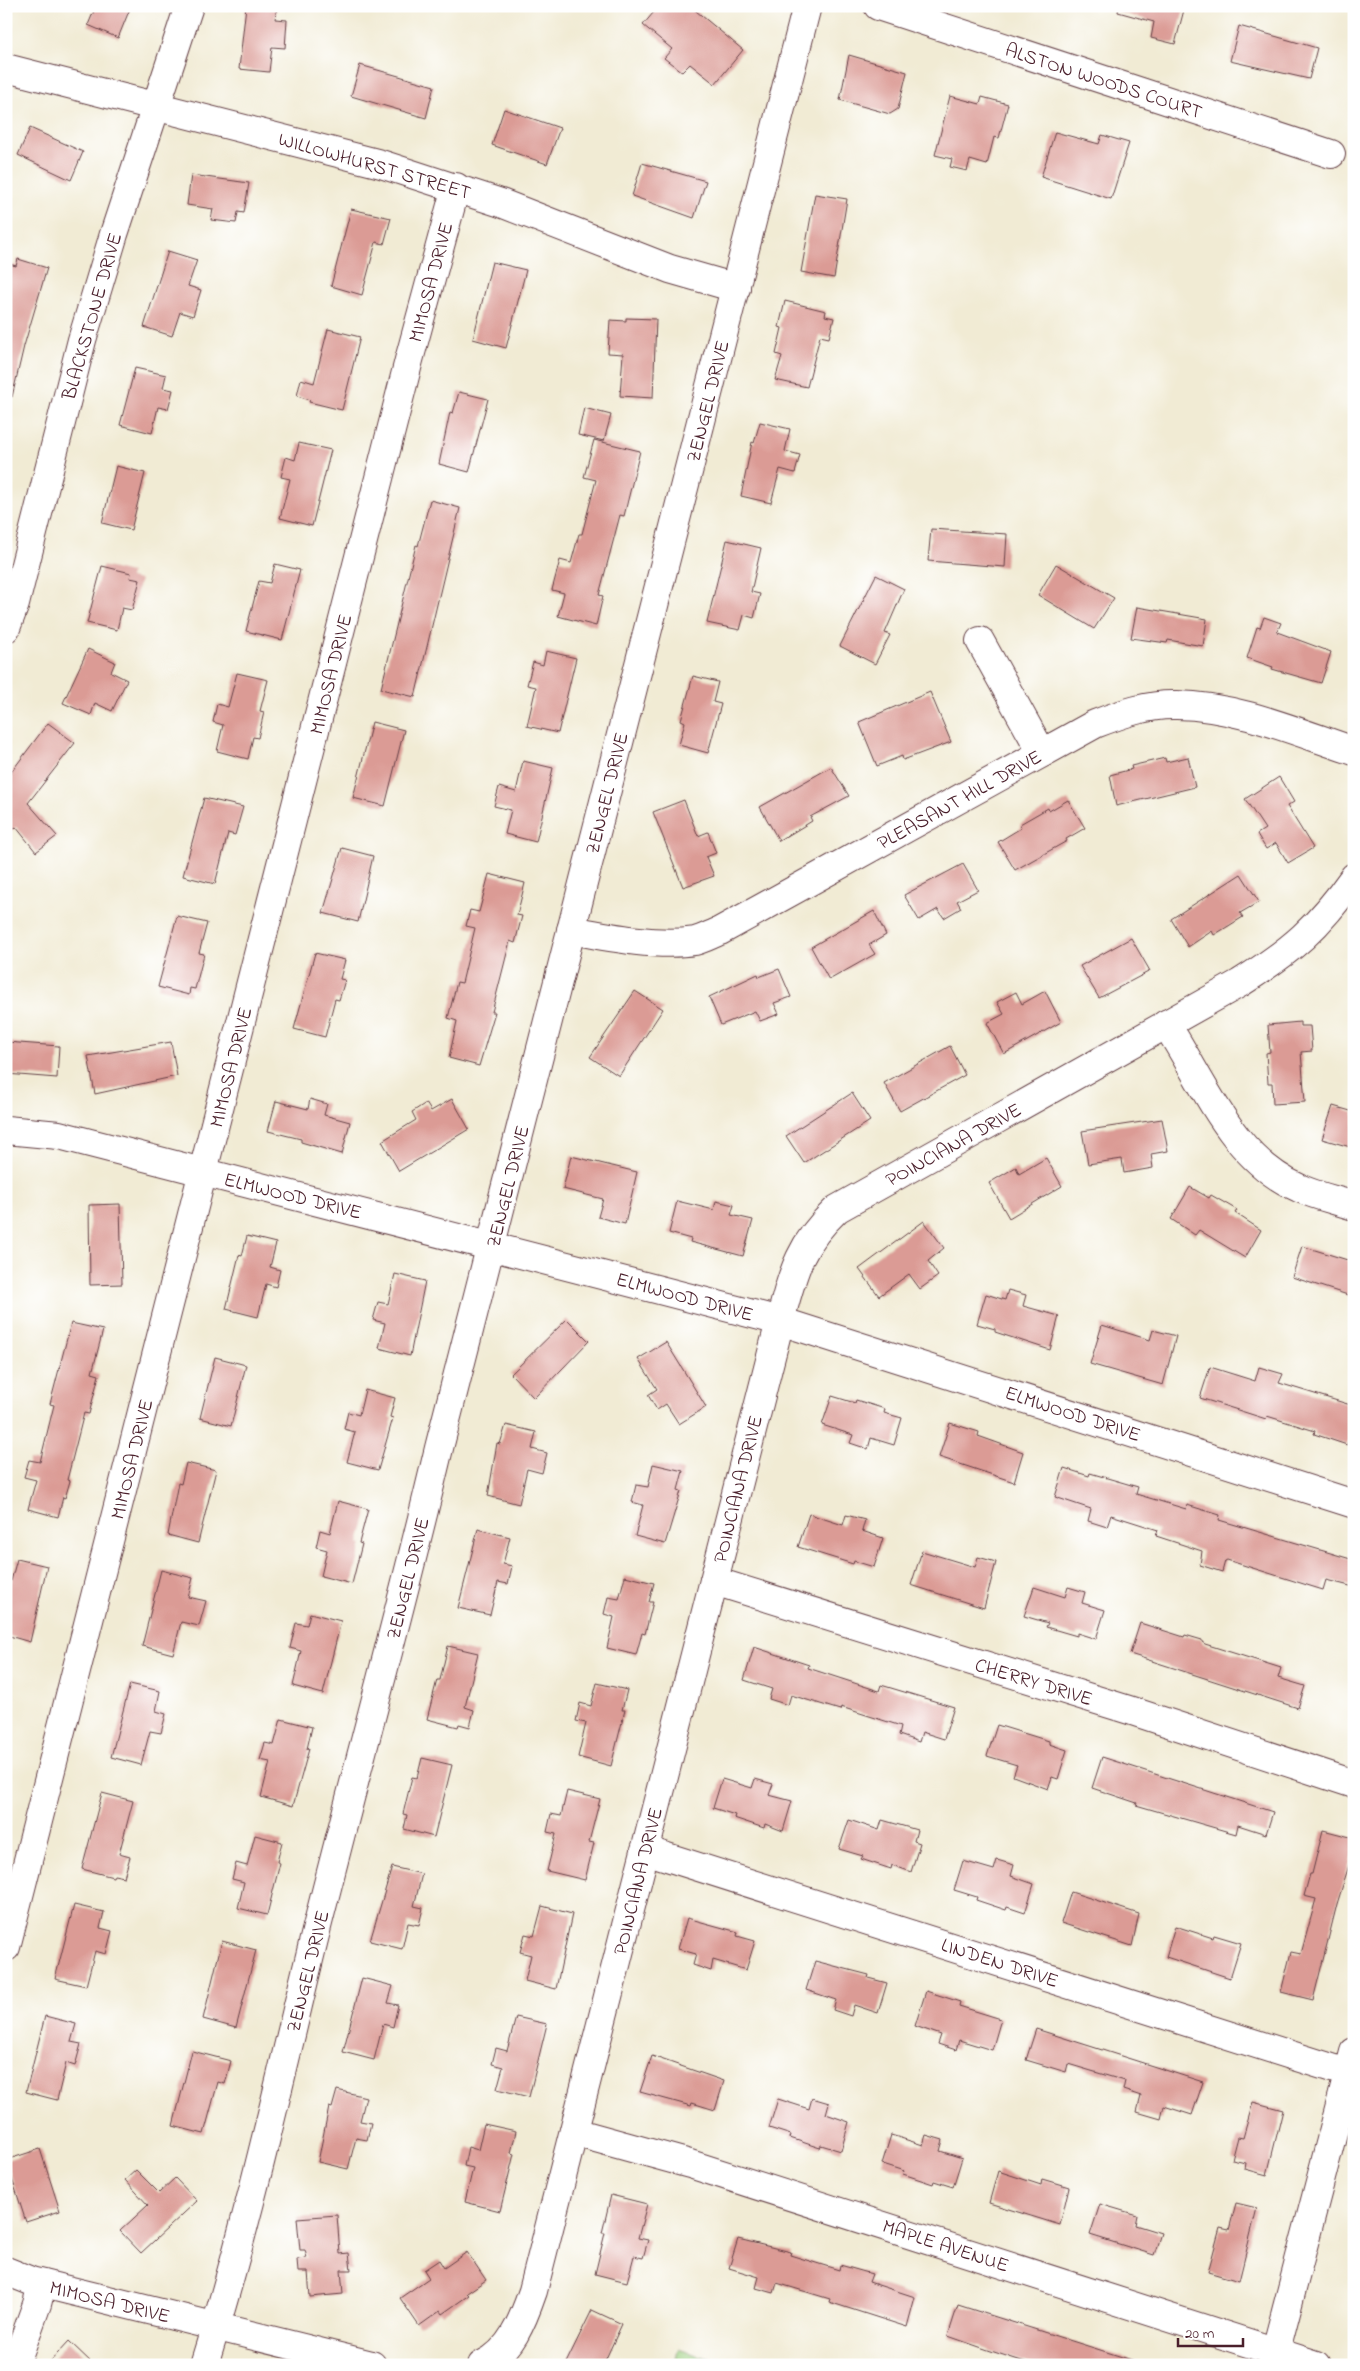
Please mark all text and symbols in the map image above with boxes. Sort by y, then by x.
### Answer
street label: ALSTON WOODS COURT [1001,37,1206,128]
street label: WILLOWHURST STREET [275,126,474,209]
street label: MIMOSA DRIVE [402,219,462,346]
street label: BLACKSTONE DRIVE [55,230,131,405]
street label: ZENGEL DRIVE [680,338,739,466]
street label: MIMOSA DRIVE [303,611,361,738]
street label: ZENGEL DRIVE [579,730,638,858]
street label: PLEASANT HILL DRIVE [873,744,1048,859]
street label: MIMOSA DRIVE [203,1004,261,1131]
street label: POINCIANA DRIVE [881,1097,1027,1196]
street label: ZENGEL DRIVE [480,1123,539,1251]
street label: ELMWOOD DRIVE [220,1166,364,1229]
street label: ELMWOOD DRIVE [612,1266,756,1331]
street label: ELMWOOD DRIVE [1001,1380,1144,1451]
street label: MIMOSA DRIVE [104,1396,162,1523]
street label: POINCIANA DRIVE [707,1413,772,1567]
street label: ZENGEL DRIVE [380,1515,439,1643]
street label: CHERRY DRIVE [971,1652,1096,1715]
street label: POINCIANA DRIVE [607,1805,672,1959]
street label: ZENGEL DRIVE [280,1908,339,2036]
street label: LINDEN DRIVE [937,1932,1062,1997]
street label: MAPLE AVENUE [878,2213,1012,2281]
street label: MIMOSA DRIVE [46,2274,173,2332]
scale bar [1178,2316,1242,2348]
text: 20 m [1185,2323,1215,2345]

